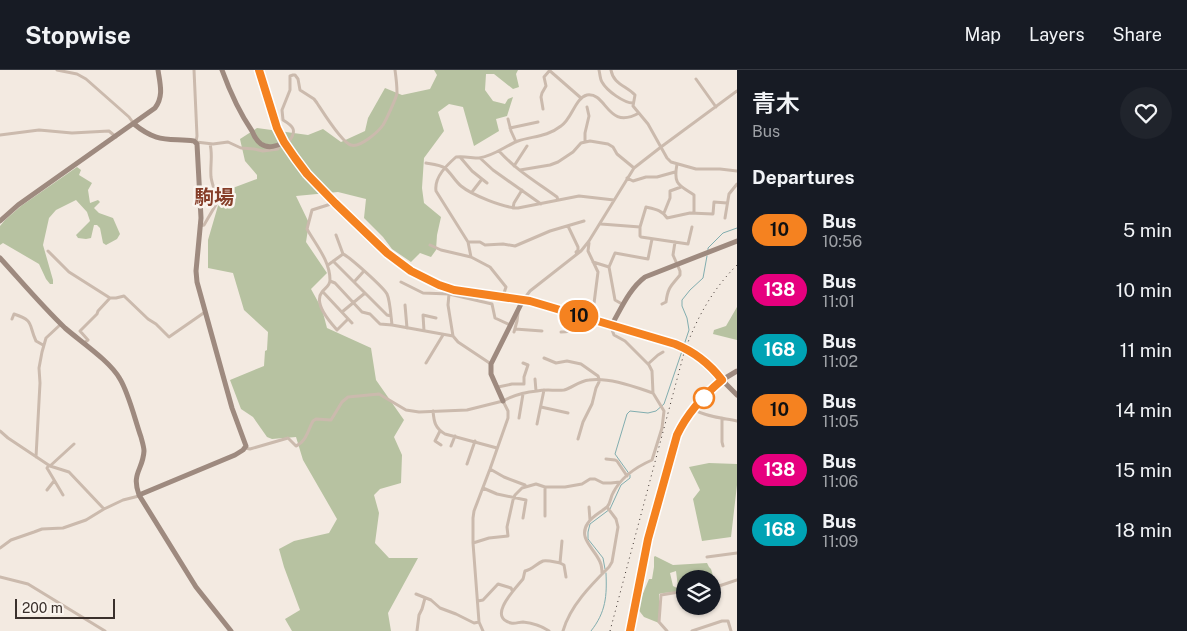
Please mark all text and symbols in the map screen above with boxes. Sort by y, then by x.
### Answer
text: Stopwise [25,21,131,49]
text: Map [965,24,1001,45]
text: Layers [1029,24,1085,45]
text: Share [1113,24,1162,45]
button: heart [1120,87,1172,139]
text: 青木 [752,89,800,117]
text: Bus [752,122,780,141]
text: Departures [752,166,855,188]
district label: 駒場 [194,185,234,209]
text: Bus [822,210,856,232]
text: 10 [770,219,789,240]
text: 5 min [1123,219,1172,241]
text: 10:56 [822,232,862,251]
text: Bus [822,270,856,292]
text: 138 [764,279,795,300]
text: 10 min [1116,279,1172,301]
text: 11:01 [822,292,855,311]
line badge: 10 [556,300,602,332]
text: 10 [569,305,589,326]
text: Bus [822,330,856,352]
text: 168 [764,339,795,360]
text: 11 min [1120,339,1172,361]
text: 11:02 [822,352,858,371]
unlabelled marker [693,387,715,409]
text: Bus [822,390,856,412]
text: 10 [770,399,789,420]
text: 14 min [1115,399,1172,421]
text: 11:05 [822,412,859,431]
text: Bus [822,450,856,472]
text: 138 [764,459,795,480]
text: 15 min [1115,459,1172,481]
text: 11:06 [822,472,858,491]
text: Bus [822,510,856,532]
text: 168 [764,519,795,540]
text: 18 min [1115,519,1172,541]
text: 11:09 [822,532,858,551]
map controls [676,570,721,615]
button: layers [676,570,721,615]
scale bar [15,596,115,619]
text: 200 m [22,600,63,616]

